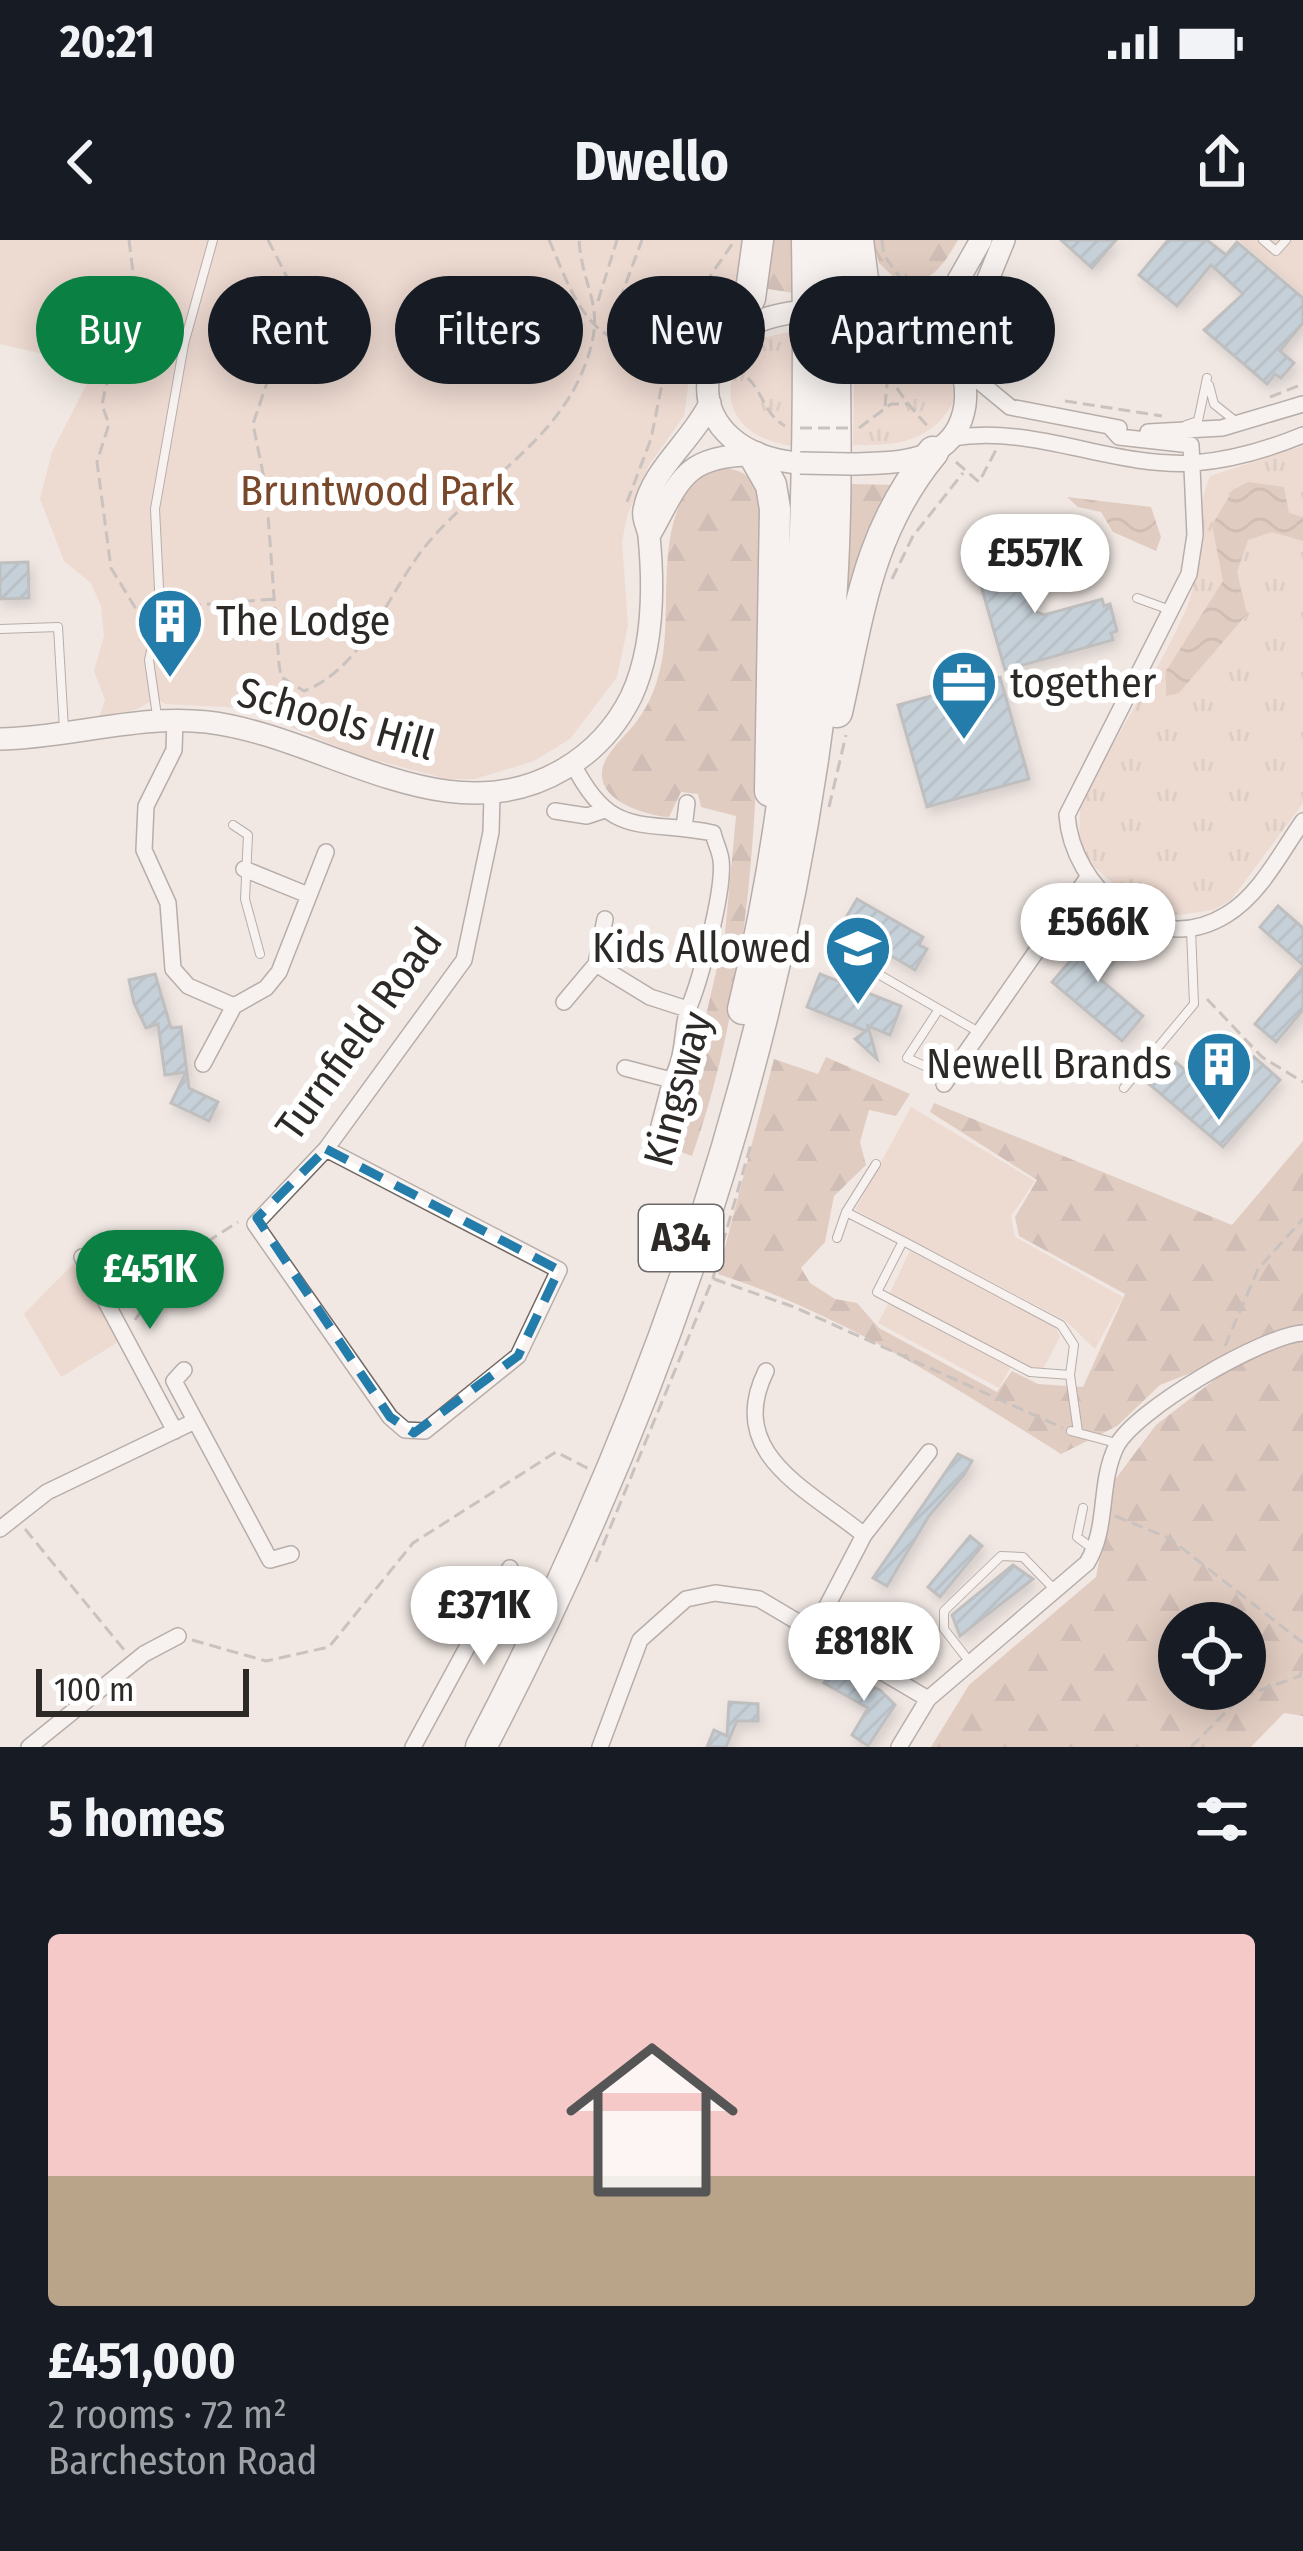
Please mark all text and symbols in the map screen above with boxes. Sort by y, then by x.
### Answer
text: 20:21 [60,15,155,69]
icon: back [48,129,114,195]
icon: share [1189,129,1255,195]
text: Dwello [574,130,729,194]
chip: Buy [36,276,184,384]
chip: Rent [208,276,371,384]
chip: Filters [395,276,583,384]
chip: New [607,276,765,384]
chip: Apartment [789,276,1055,384]
park label: Bruntwood Park [240,466,514,516]
pin: £557K [951,514,1119,616]
text: £557K [987,530,1083,576]
building icon: The Lodge [135,586,205,680]
place label: The Lodge [216,596,390,646]
office icon: together [929,648,999,742]
place label: together [1010,658,1157,708]
street label: Schools Hill [232,667,440,771]
pin: £566K [1014,883,1182,985]
text: £566K [1047,899,1149,945]
school or university icon: Kids Allowed [823,913,893,1007]
street label: Turnfield Road [265,918,453,1150]
place label: Kids Allowed [592,923,812,973]
street label: Kingsway [633,1006,723,1172]
building icon: Newell Brands [1184,1029,1254,1123]
place label: Newell Brands [926,1039,1172,1089]
road number: A34 [639,1205,723,1271]
pin: £451K [66,1230,234,1332]
text: £451K [103,1246,197,1292]
pin: £371K [400,1566,568,1668]
text: £371K [438,1582,530,1628]
pin: £818K [780,1602,948,1704]
map controls [1158,1602,1266,1710]
button: locate [1158,1602,1266,1710]
text: £818K [815,1618,913,1664]
scale bar [36,1663,249,1716]
text: 100 m [54,1670,134,1710]
icon: filters [1189,1786,1255,1852]
text: 5 homes [48,1788,225,1850]
icon: home [544,2012,760,2228]
text: £451,000 [48,2330,236,2392]
text: 2 rooms · 72 m² [48,2392,287,2438]
text: Barcheston Road [48,2438,317,2484]

